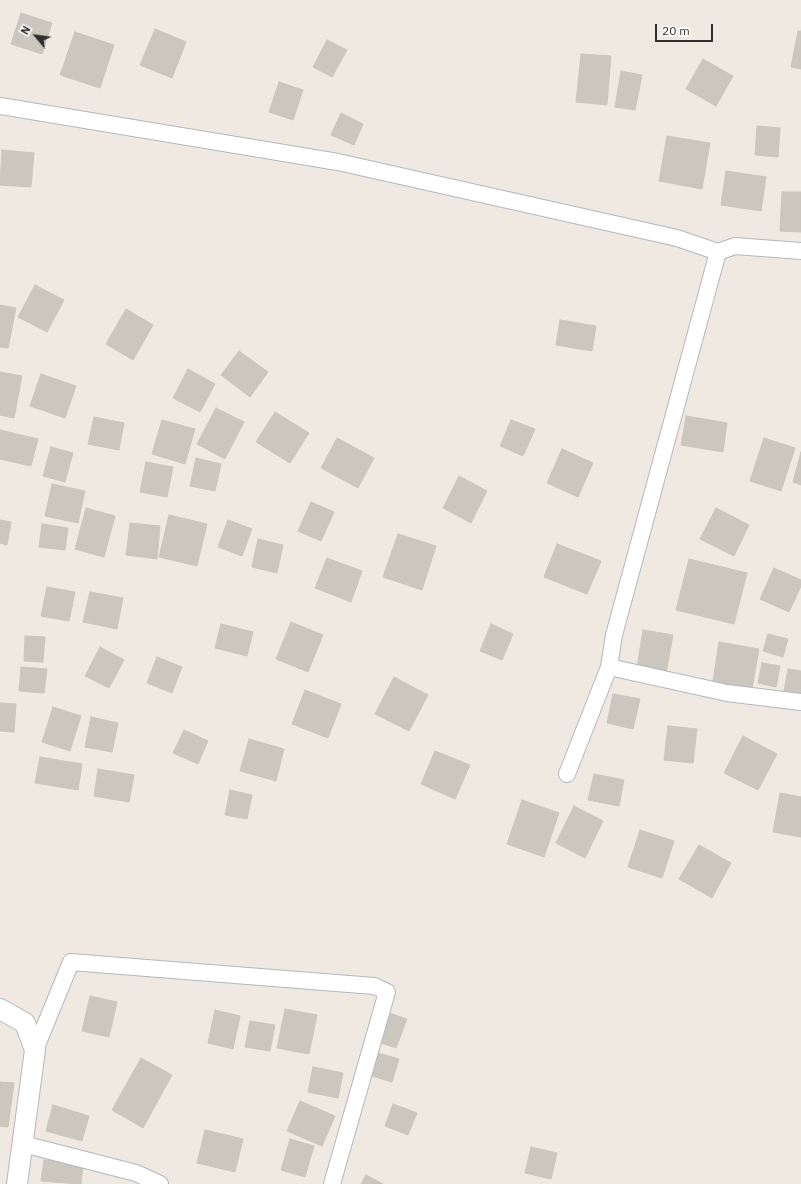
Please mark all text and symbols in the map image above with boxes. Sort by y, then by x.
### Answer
north arrow [16,16,56,56]
scale bar [657,16,715,42]
text: N [17,23,34,37]
text: 20 m [662,23,690,38]

